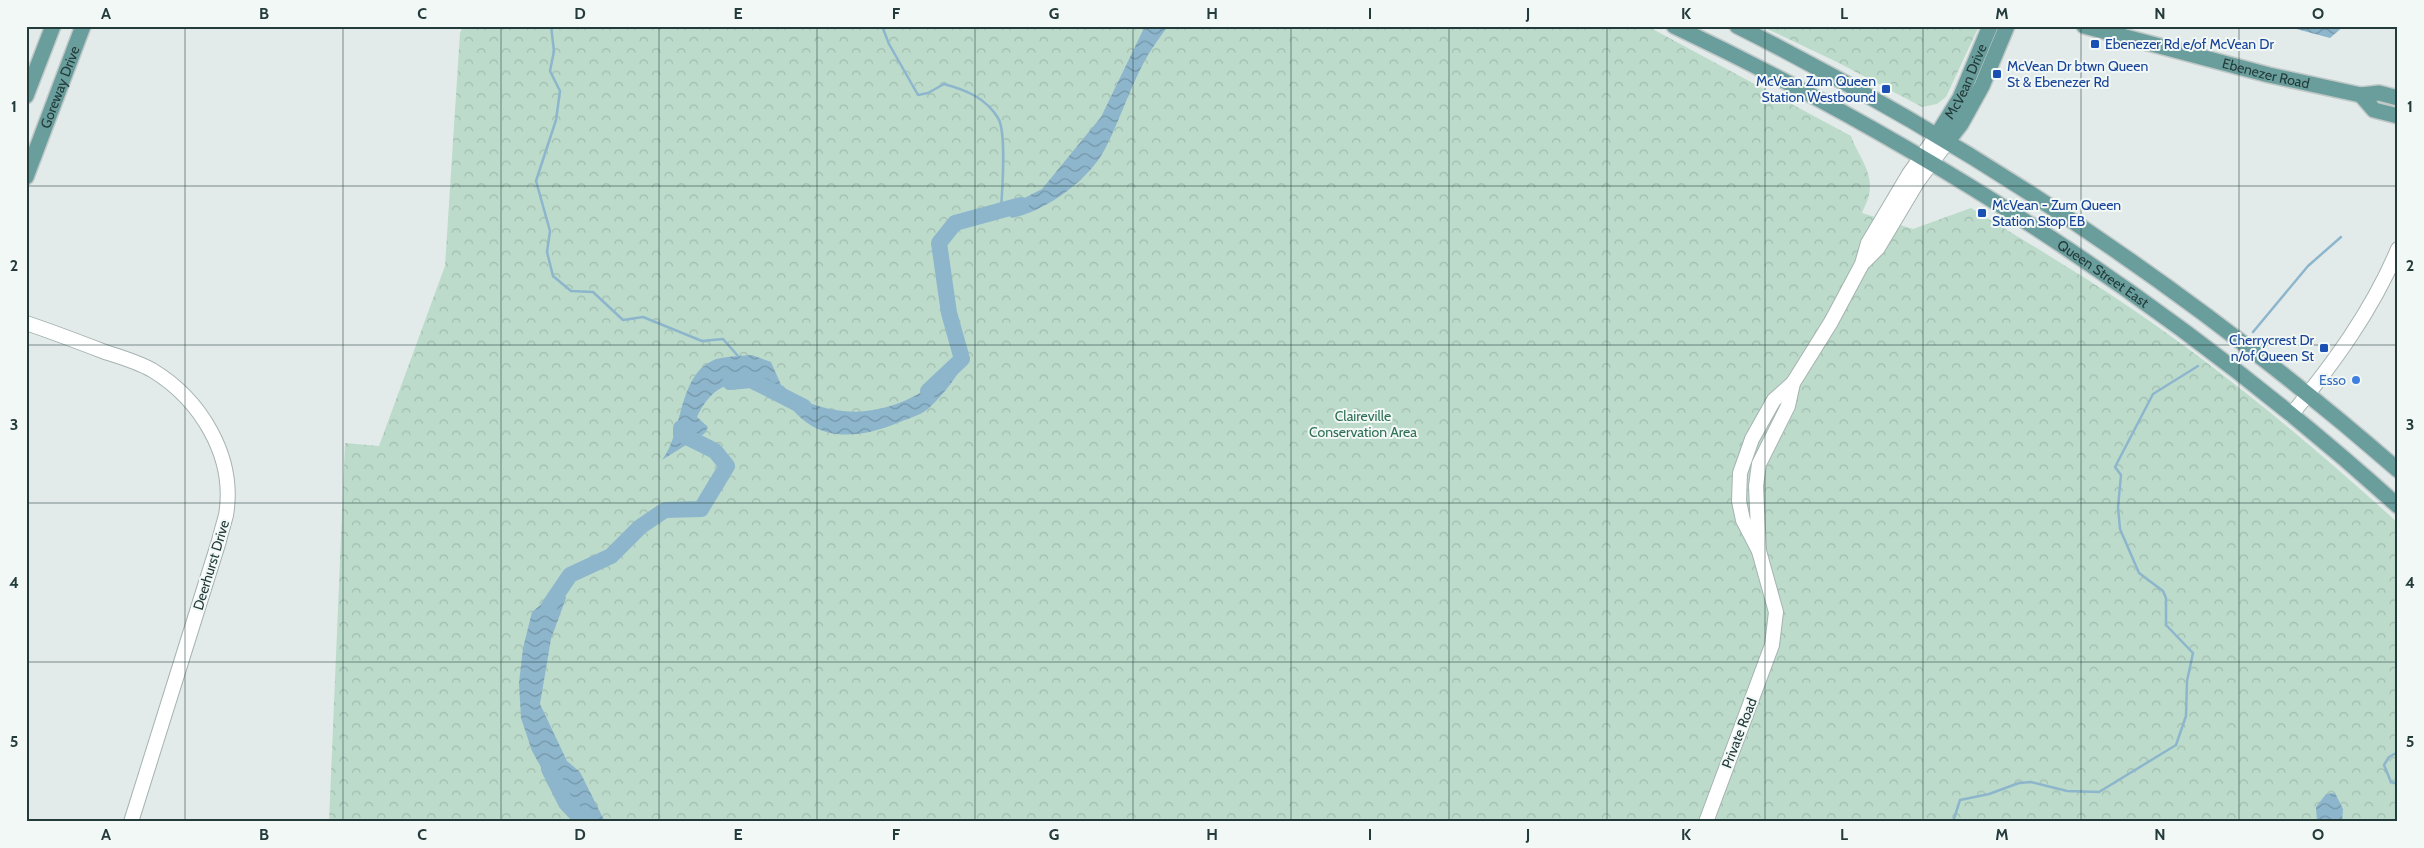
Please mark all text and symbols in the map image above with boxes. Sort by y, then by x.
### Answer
text: A [101,4,111,23]
text: B [259,4,269,23]
text: C [417,4,427,23]
text: D [574,4,586,23]
text: E [733,4,743,23]
text: F [892,4,901,23]
text: G [1049,4,1059,23]
text: H [1206,4,1218,23]
text: I [1368,4,1372,23]
text: J [1525,4,1530,23]
text: K [1681,4,1691,23]
text: L [1840,4,1848,23]
text: M [1995,4,2009,23]
text: N [2154,4,2166,23]
text: O [2312,4,2324,23]
place label: Ebenezer Rd e/of McVean Dr [2105,35,2274,53]
marker: Ebenezer Rd e/of McVean Dr [2089,38,2101,50]
street label: McVean Drive [1940,41,1991,122]
street label: Goreway Drive [36,43,84,131]
street label: Ebenezer Road [2220,54,2311,93]
place label: McVean Dr btwn Queen St & Ebenezer Rd [2007,57,2148,91]
marker: McVean Dr btwn Queen St & Ebenezer Rd [1991,68,2003,80]
place label: McVean Zum Queen Station Westbound [1756,72,1876,106]
marker: McVean Zum Queen Station Westbound [1880,83,1892,95]
text: 1 [11,97,17,116]
text: 1 [2407,97,2413,116]
place label: McVean - Zum Queen Station Stop EB [1992,196,2121,230]
marker: McVean - Zum Queen Station Stop EB [1976,207,1988,219]
street label: Queen Street East [2054,236,2153,312]
text: 2 [10,256,18,275]
text: 2 [2406,256,2414,275]
place label: Cherrycrest Dr n/of Queen St [2229,331,2315,365]
marker: Cherrycrest Dr n/of Queen St [2318,342,2330,354]
place label: Esso [2319,371,2346,389]
marker: Esso [2350,374,2362,386]
park label: Claireville Conservation Area [1309,407,1417,441]
text: 3 [10,415,18,434]
text: 3 [2406,415,2414,434]
street label: Deerhurst Drive [189,518,233,612]
text: 4 [9,573,19,592]
text: 4 [2405,573,2415,592]
street label: Private Road [1717,695,1761,771]
text: 5 [10,732,18,751]
text: 5 [2406,732,2414,751]
text: A [101,825,111,844]
text: B [259,825,269,844]
text: C [417,825,427,844]
text: D [574,825,586,844]
text: E [733,825,743,844]
text: F [892,825,901,844]
text: G [1049,825,1059,844]
text: H [1206,825,1218,844]
text: I [1368,825,1372,844]
text: J [1525,825,1530,844]
text: K [1681,825,1691,844]
text: L [1840,825,1848,844]
text: M [1995,825,2009,844]
text: N [2154,825,2166,844]
text: O [2312,825,2324,844]

